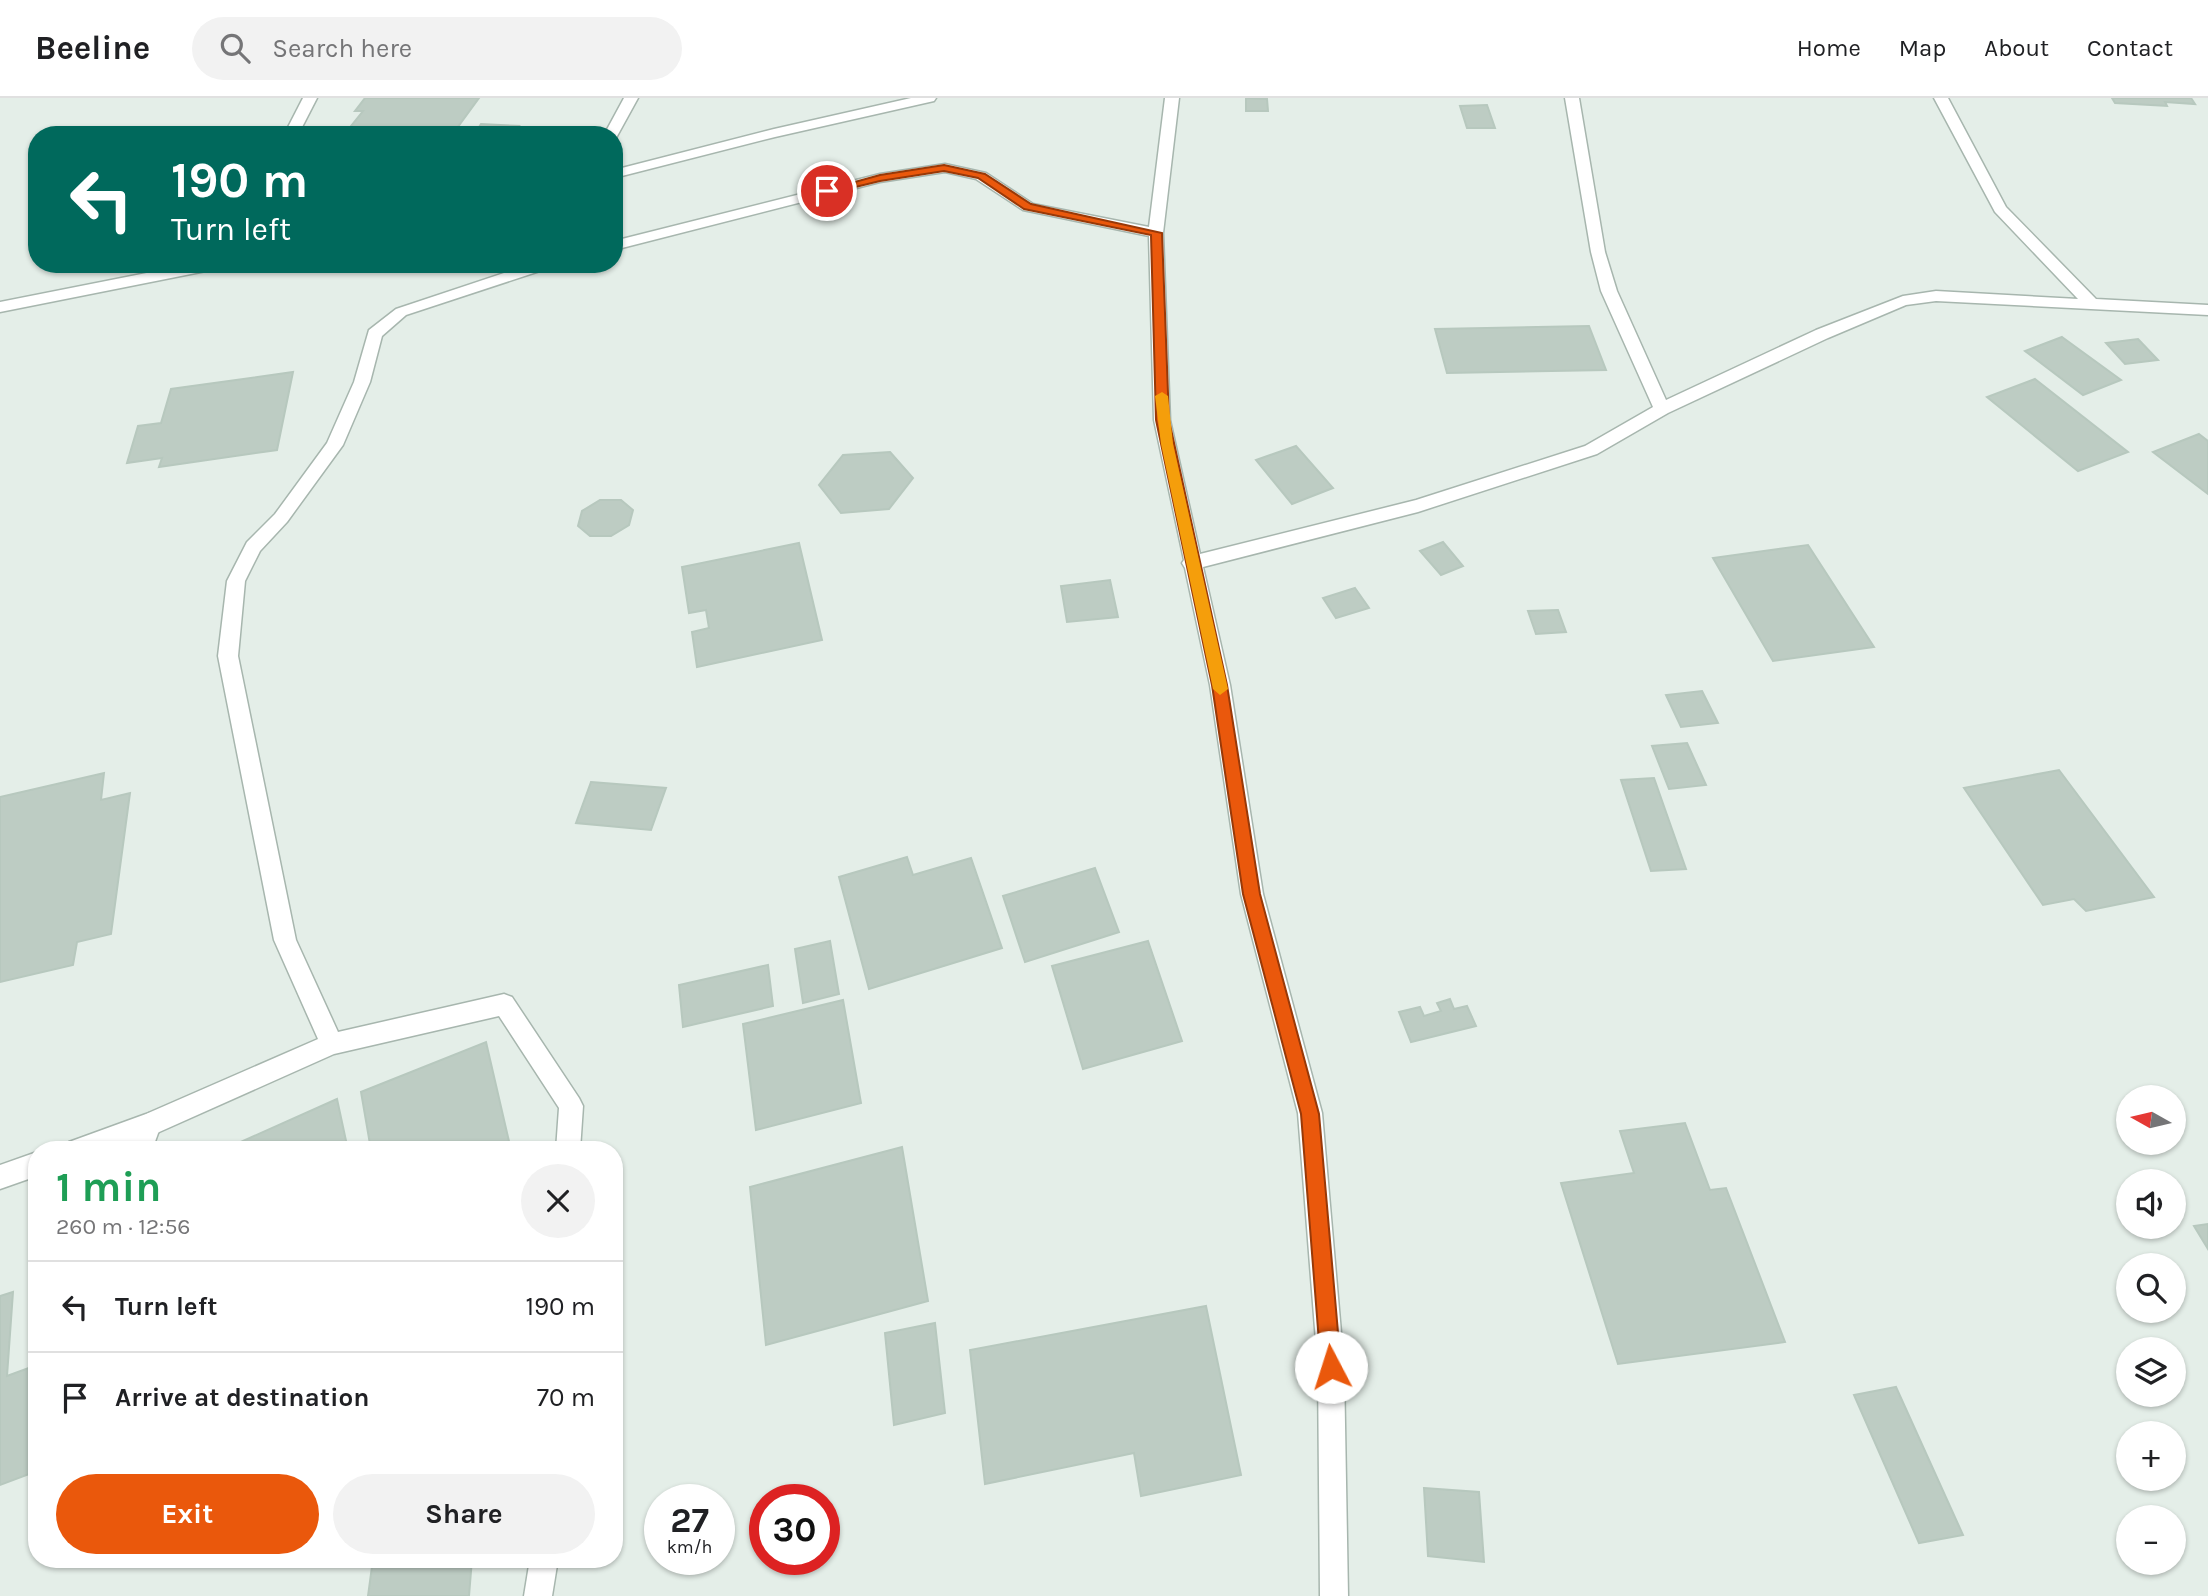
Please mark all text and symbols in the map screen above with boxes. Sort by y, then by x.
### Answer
search box [192,17,682,80]
text: Beeline [35,29,150,67]
icon: search [216,29,254,67]
text: Search here [272,33,412,64]
text: Home [1797,34,1861,62]
text: Map [1899,34,1946,62]
text: About [1984,34,2049,62]
text: Contact [2087,34,2173,62]
text: 190 m [171,152,308,209]
icon: left [56,154,147,245]
pin [797,161,857,221]
icon: arrive [808,172,846,210]
text: Turn left [171,211,291,248]
north arrow [2116,1085,2186,1155]
map controls [2116,1085,2186,1575]
text: 1 min [56,1162,161,1212]
button: close [521,1164,595,1238]
button: sound [2116,1169,2186,1239]
text: 260 m · 12:56 [56,1213,191,1240]
button: search [2116,1253,2186,1323]
icon: left [56,1288,94,1326]
text: Turn left [115,1291,217,1322]
text: 190 m [525,1291,595,1322]
position arrow [1294,1330,1368,1404]
button: layers [2116,1337,2186,1407]
icon: arrive [56,1379,94,1417]
text: Arrive at destination [115,1382,369,1413]
text: 70 m [537,1382,595,1413]
button: + [2116,1421,2186,1491]
button: Exit [56,1474,319,1554]
button: Share [333,1474,595,1554]
speed limit sign: 30 [749,1484,840,1575]
text: 27 [670,1500,709,1541]
button: − [2116,1505,2186,1575]
text: km/h [667,1536,712,1558]

